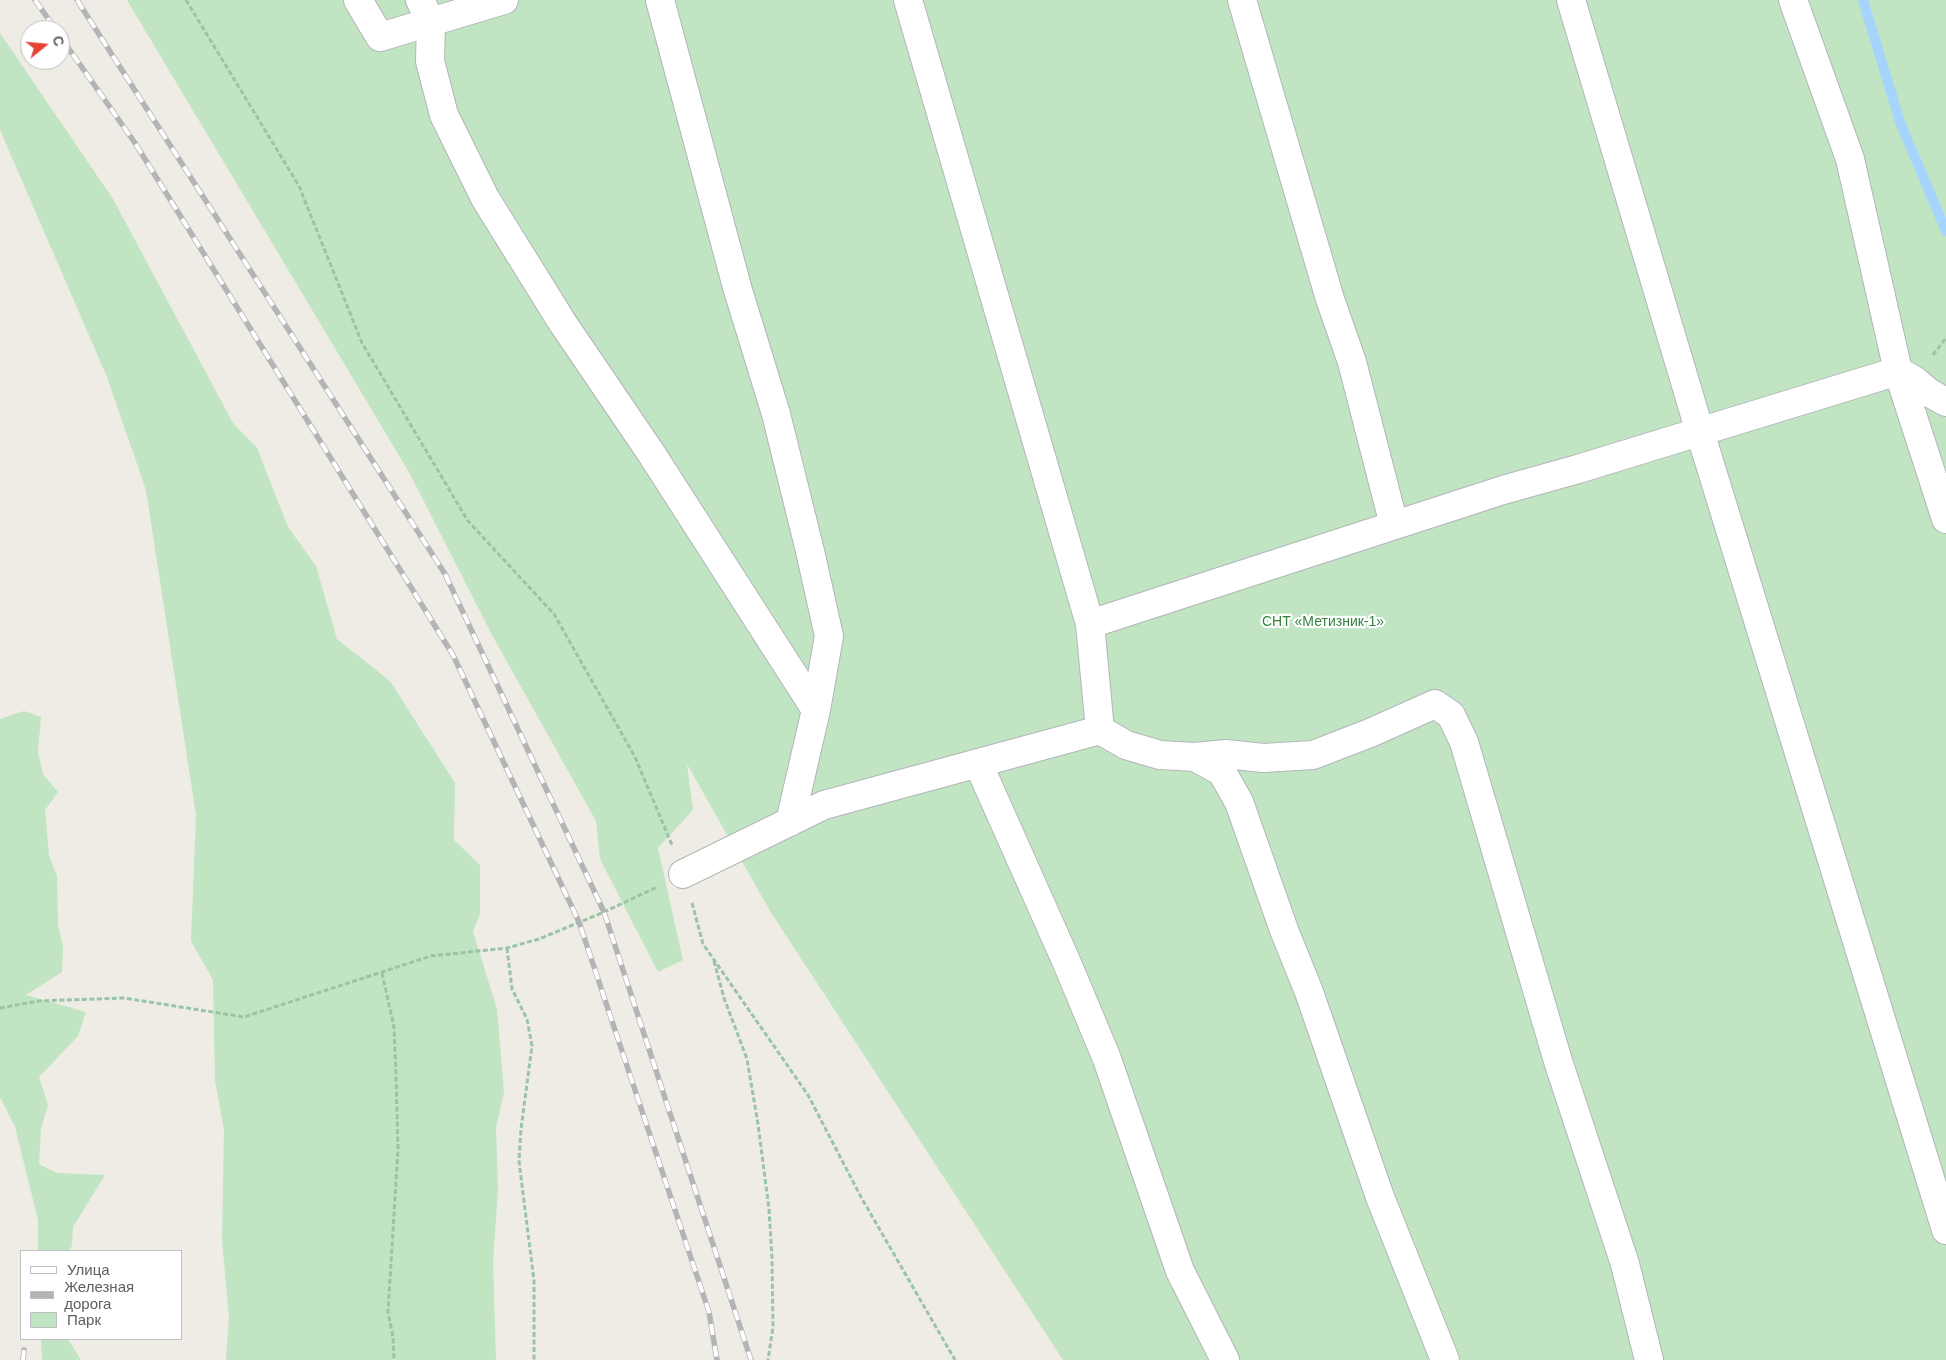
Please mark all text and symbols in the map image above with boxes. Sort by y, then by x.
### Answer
north arrow [20,20,70,70]
text: С [49,34,68,48]
park label: СНТ «Метизник-1» [1262,614,1384,630]
legend [20,1250,182,1340]
text: Улица [67,1261,110,1278]
text: Железная дорога [64,1278,134,1312]
text: Парк [67,1311,101,1328]

